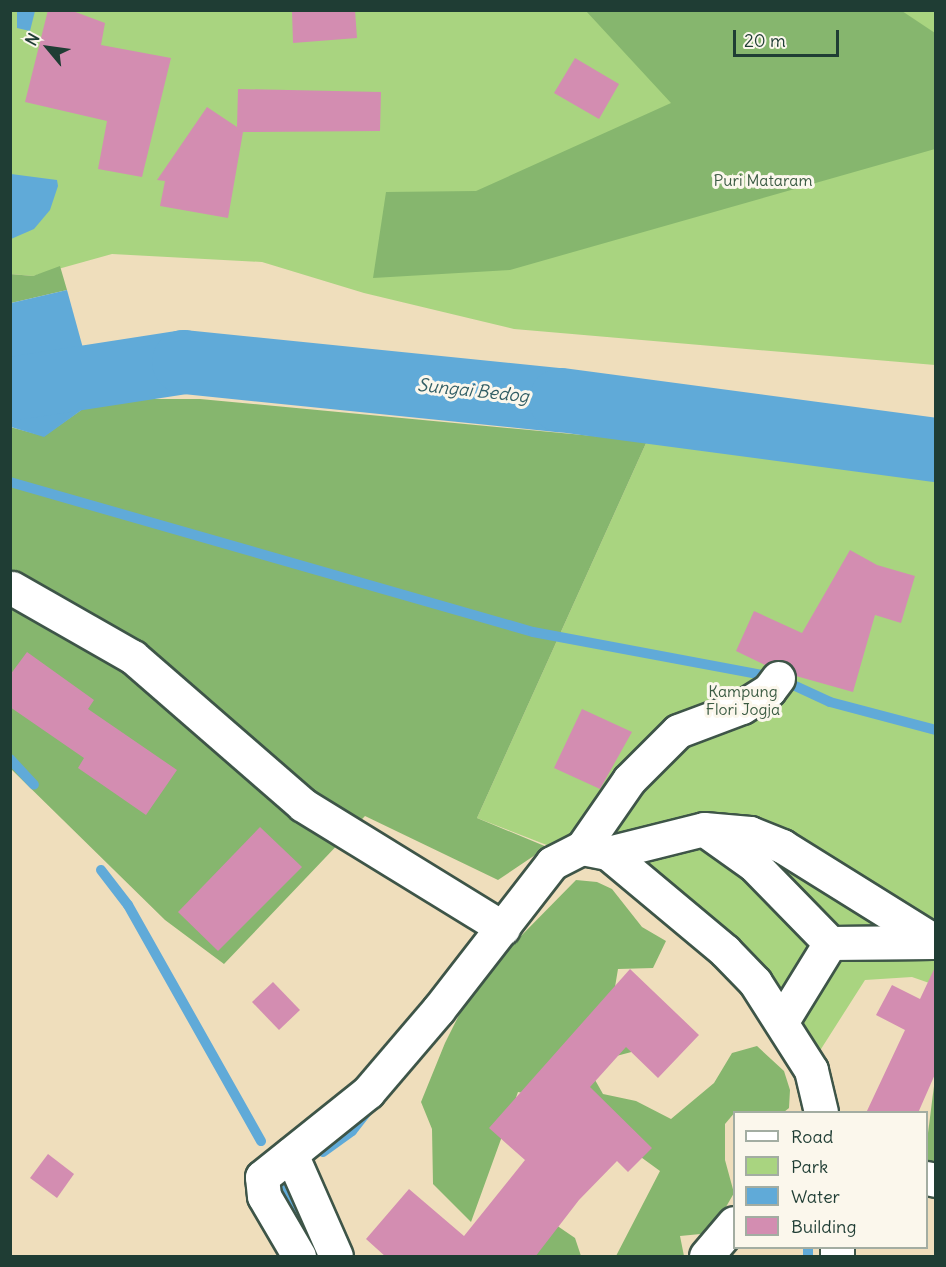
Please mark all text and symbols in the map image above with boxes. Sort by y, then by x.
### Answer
north arrow [18,18,78,78]
scale bar [736,18,842,56]
text: 20 m [744,29,786,52]
text: N [21,30,44,49]
park label: Puri Mataram [714,170,812,190]
water label: Sungai Bedog [416,374,530,408]
park label: Kampung Flori Jogja [706,681,780,719]
legend [733,1111,928,1249]
text: Road [791,1125,833,1148]
text: Park [791,1155,828,1178]
text: Water [791,1185,840,1208]
text: Building [791,1215,856,1238]

